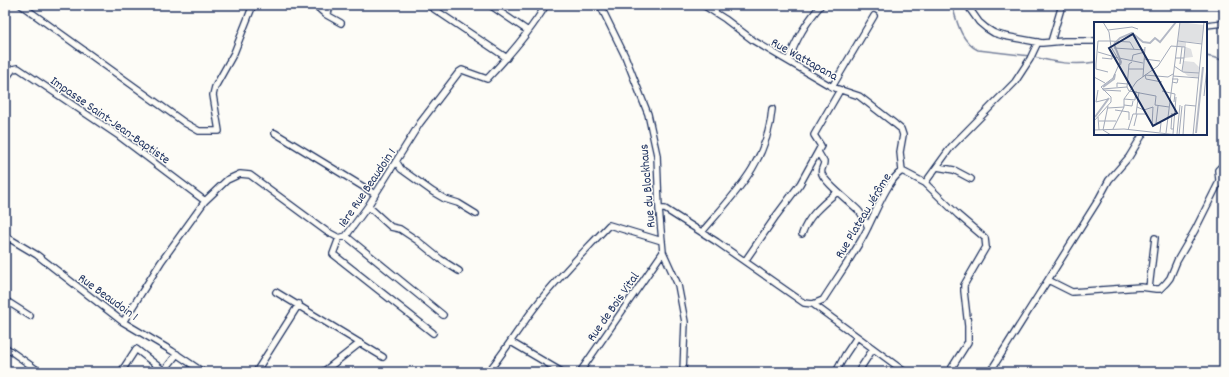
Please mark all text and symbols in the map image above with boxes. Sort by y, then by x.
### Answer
inset map [1094,22,1207,135]
street label: Rue Wattapana [767,34,842,87]
street label: Impasse Saint-Jean-Baptiste [46,72,174,170]
street label: Rue du Blockhaus [635,143,662,228]
street label: 1ère Rue Beaudoin 1 [334,145,402,232]
street label: Rue Plateau Jérôme [831,170,897,263]
street label: Rue de Bois Vital [583,269,645,346]
street label: Rue Beaudoin 1 [74,270,142,326]

